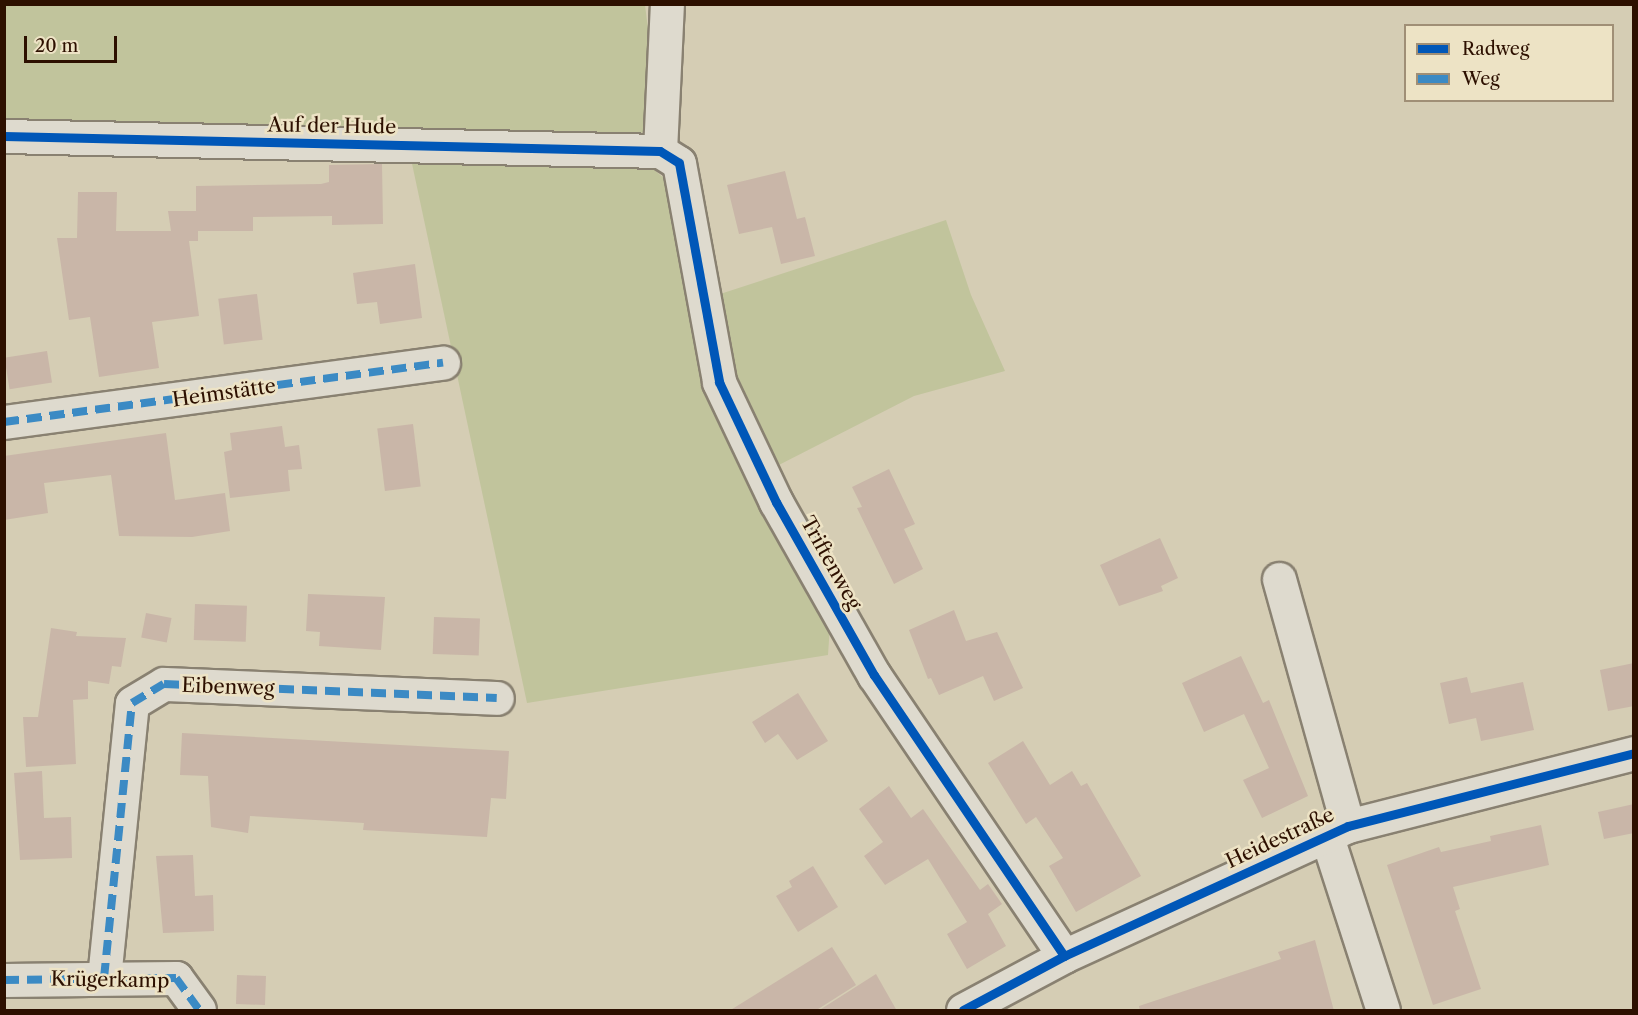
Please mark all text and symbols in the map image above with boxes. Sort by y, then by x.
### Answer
scale bar [27,24,120,62]
legend [1404,24,1614,102]
text: 20 m [35,35,78,57]
text: Radweg [1462,38,1529,60]
text: Weg [1462,68,1500,90]
street label: Auf der Hude [267,113,397,139]
street label: Heimstätte [171,374,277,412]
street label: Triftenweg [796,512,866,614]
street label: Eibenweg [181,673,275,701]
street label: Heidestraße [1222,802,1338,874]
street label: Krügerkamp [50,967,170,993]

